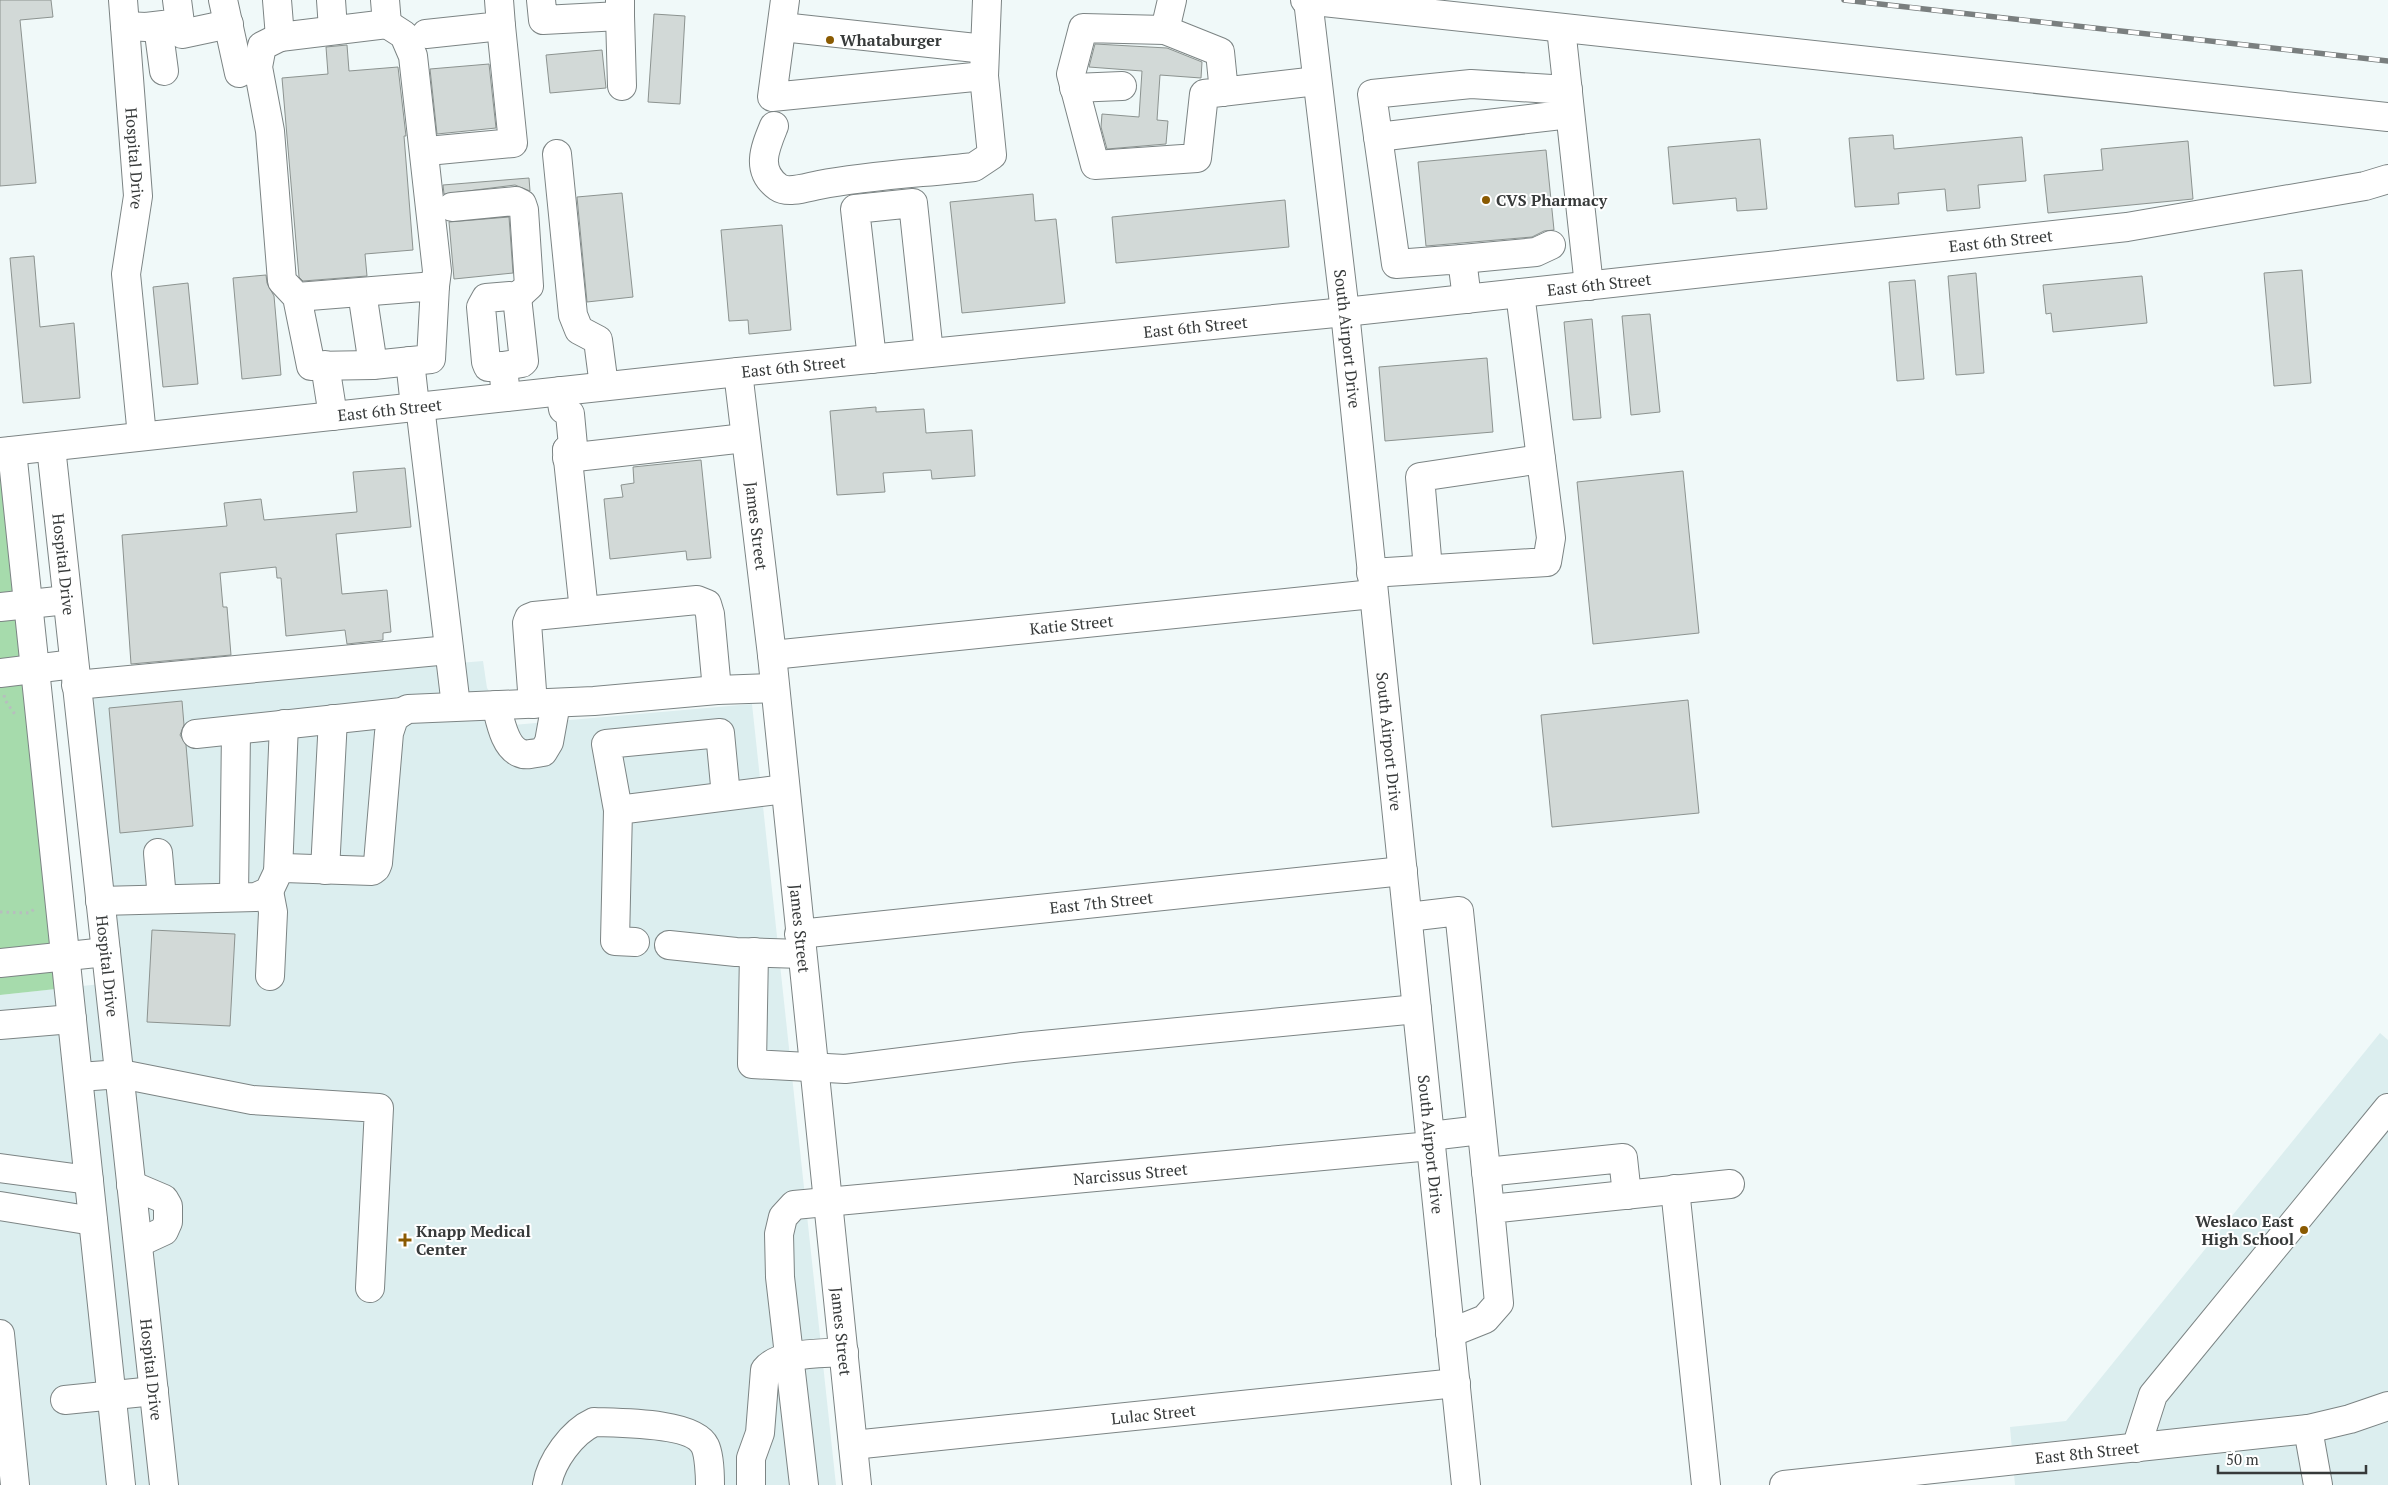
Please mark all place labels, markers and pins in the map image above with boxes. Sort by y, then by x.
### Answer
place label: Whataburger [840,29,942,51]
marker: Whataburger [824,34,836,46]
place label: CVS Pharmacy [1496,189,1608,211]
marker: CVS Pharmacy [1480,194,1492,206]
place label: Weslaco East High School [2195,1210,2295,1250]
place label: Knapp Medical Center [416,1220,531,1260]
marker: Weslaco East High School [2298,1224,2310,1236]
marker: Knapp Medical Center [398,1233,412,1247]

